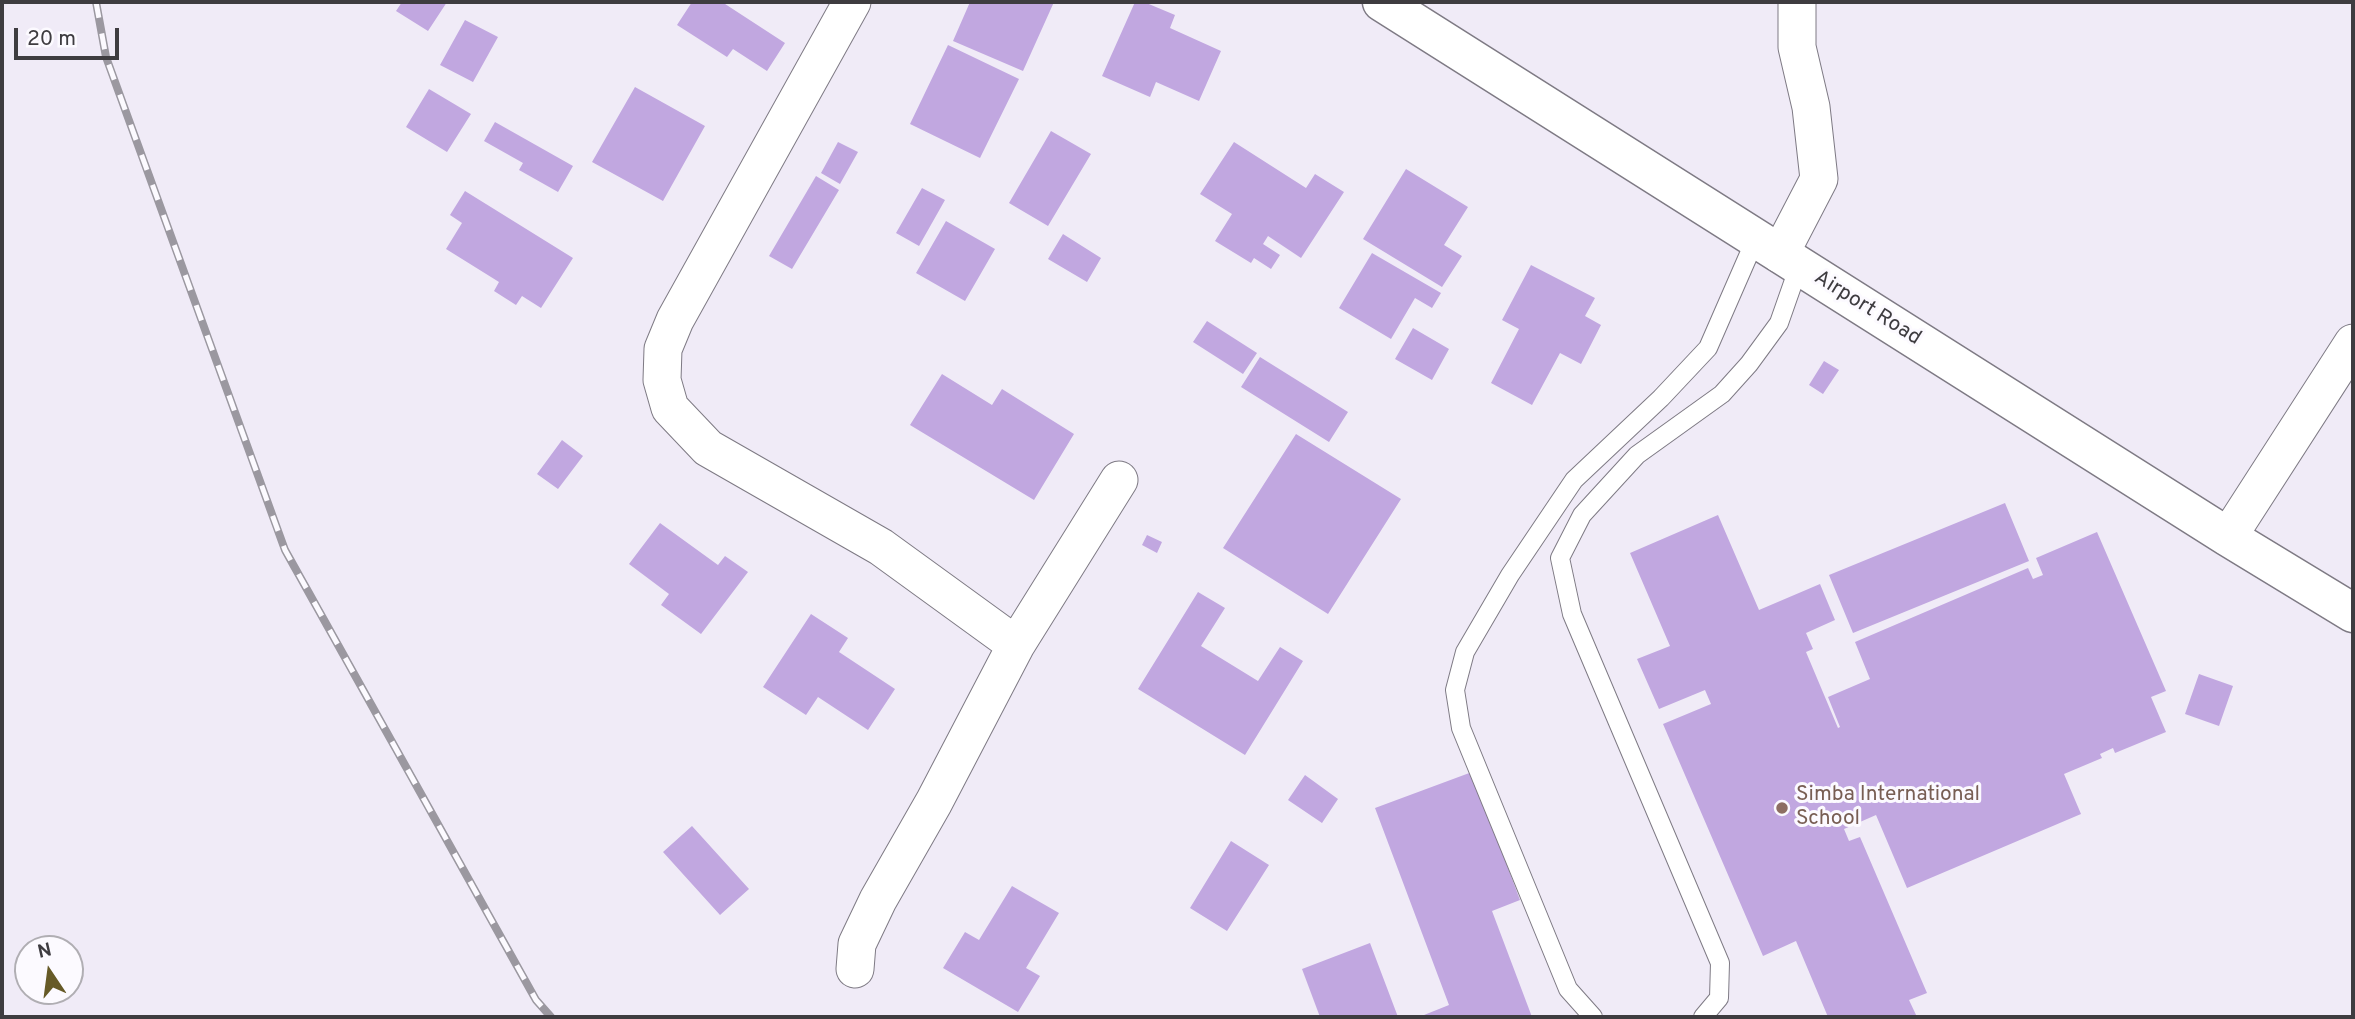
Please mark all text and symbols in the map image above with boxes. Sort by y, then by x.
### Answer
scale bar [18,14,122,58]
text: 20 m [27,26,76,53]
street label: Airport Road [1809,266,1925,352]
place label: Simba International School [1796,783,1980,833]
marker: Simba International School [1774,800,1790,816]
north arrow [14,935,84,1005]
text: N [35,938,54,965]

